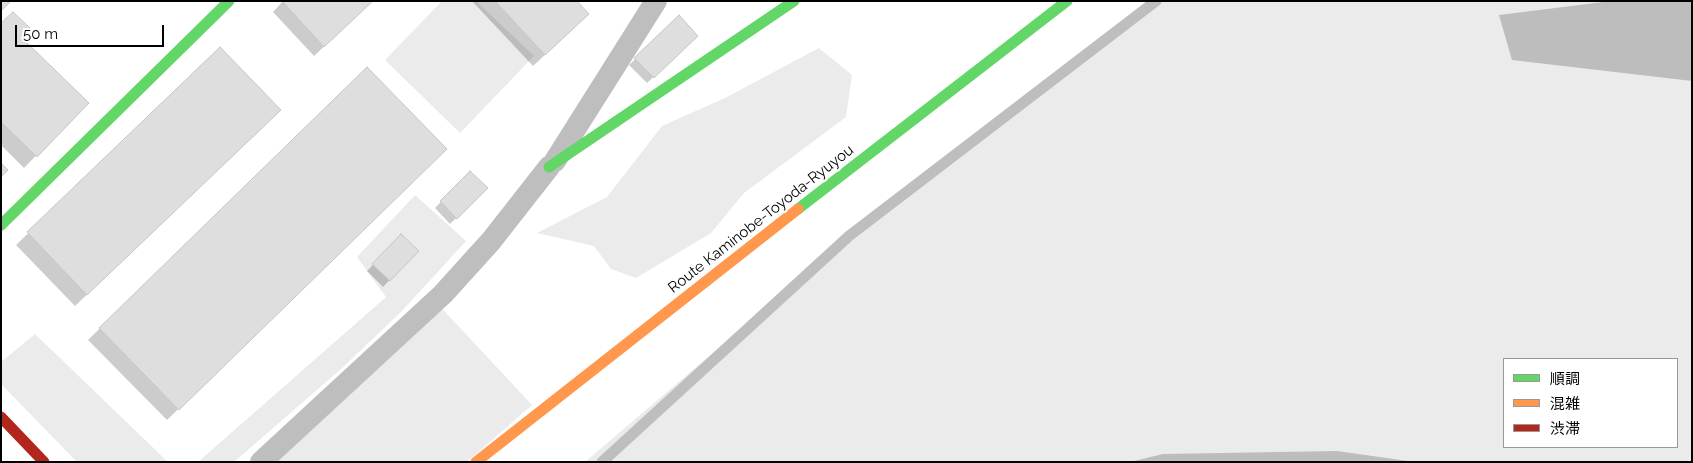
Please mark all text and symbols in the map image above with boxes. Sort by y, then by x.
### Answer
scale bar [18,15,166,47]
text: 50 m [23,25,58,43]
street label: Route Kaminobe-Toyoda-Ryuyou [665,141,857,297]
legend [1503,358,1678,448]
text: 順調 [1550,370,1580,388]
text: 混雑 [1550,395,1580,413]
text: 渋滞 [1550,420,1580,438]

